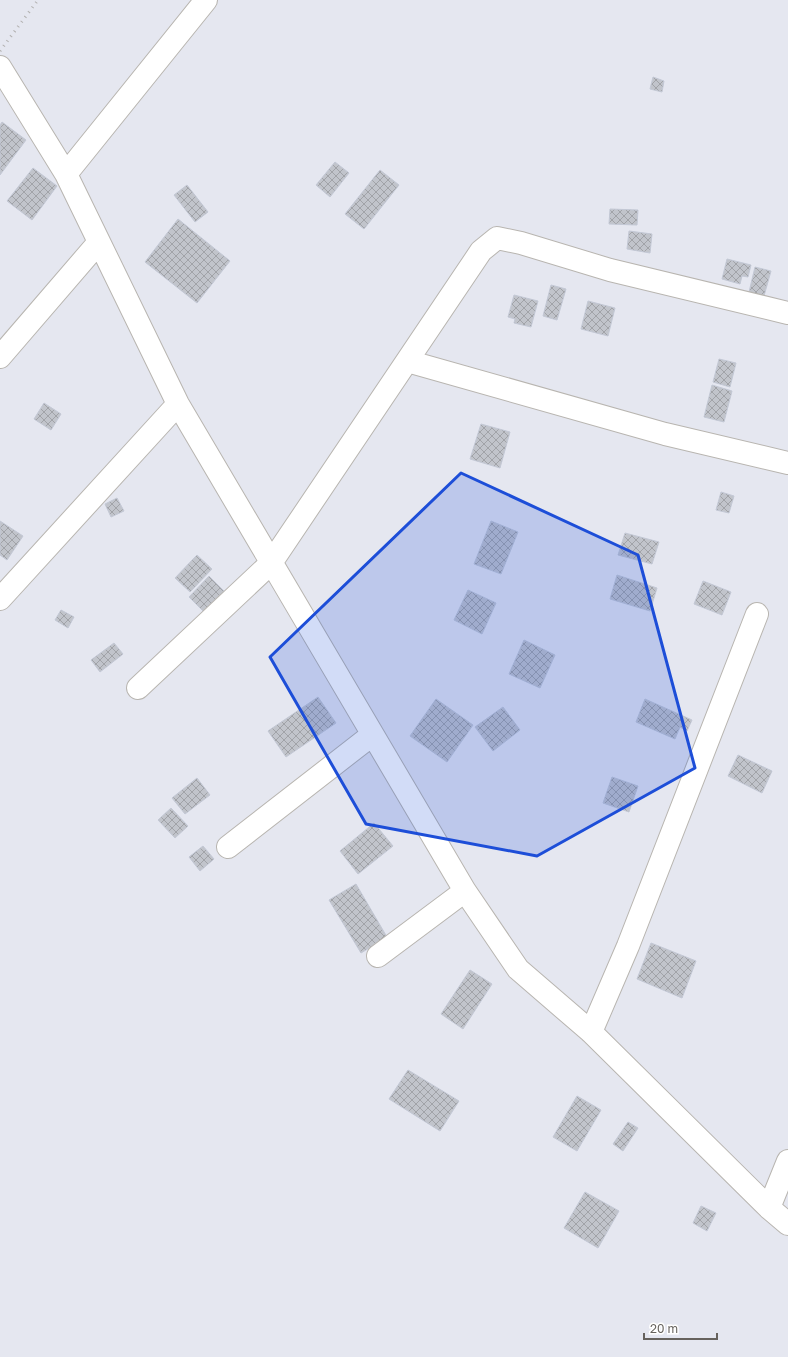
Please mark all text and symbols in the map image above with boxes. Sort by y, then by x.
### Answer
scale bar [644,1315,717,1341]
text: 20 m [650,1321,678,1336]

